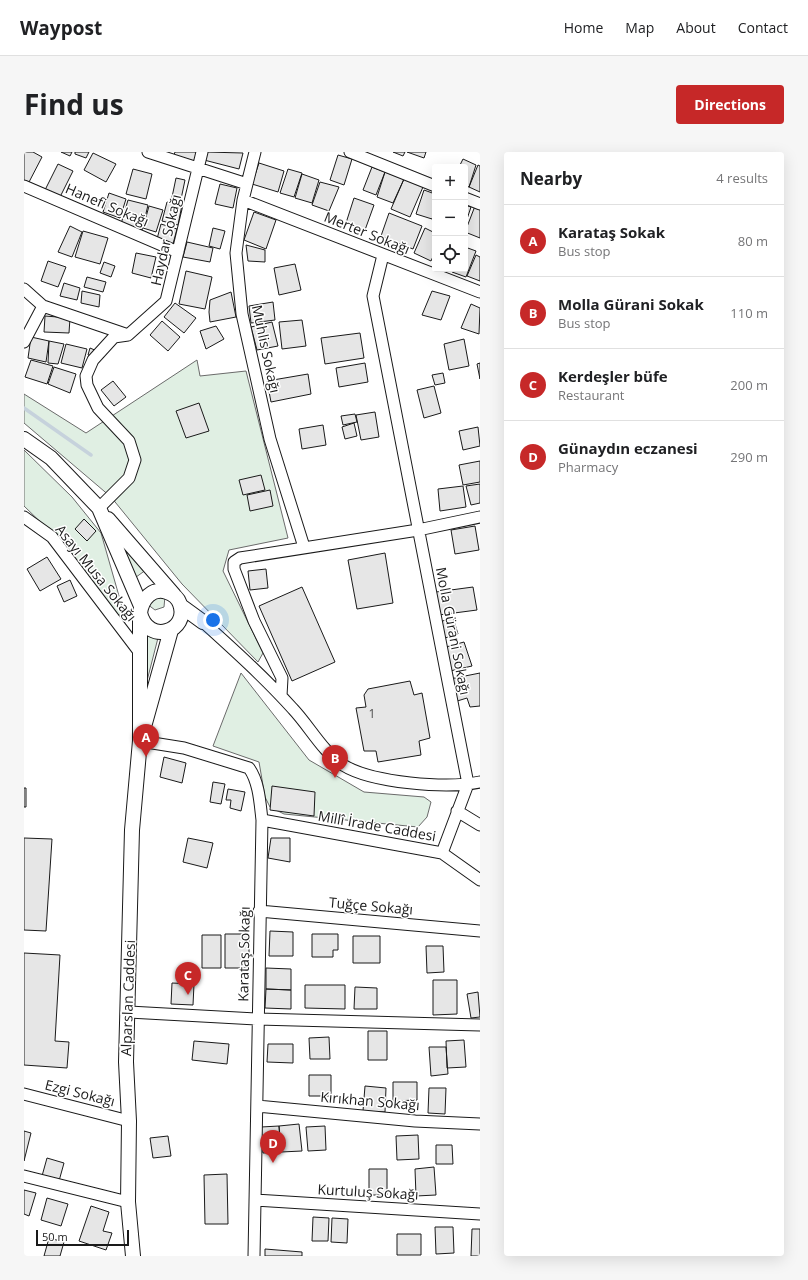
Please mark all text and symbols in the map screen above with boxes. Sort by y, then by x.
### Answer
text: Waypost [20,15,102,41]
text: Home [564,18,603,37]
text: Map [625,18,654,37]
text: About [676,18,716,37]
text: Contact [738,18,788,37]
text: Find us [24,85,124,123]
button: Directions [676,85,784,124]
map controls [432,164,468,272]
button: + [432,164,468,200]
text: Nearby [520,167,582,190]
text: 4 results [716,169,768,187]
street label: Hanefi Sokağı [63,178,152,231]
street label: Haydar Sokağı [146,192,185,287]
button: − [432,200,468,236]
street label: Merter Sokağı [322,207,413,258]
text: Karataş Sokak [558,222,665,242]
text: A [529,232,537,250]
text: 80 m [738,232,768,250]
button: locate [432,236,468,272]
text: Bus stop [558,242,611,260]
text: Molla Gürani Sokak [558,294,704,314]
street label: Muhlis Sokağı [248,303,285,395]
text: B [529,304,537,322]
text: 110 m [730,304,768,322]
text: Bus stop [558,314,611,332]
text: Kerdeşler büfe [558,366,668,386]
text: C [529,376,537,394]
text: 200 m [730,376,768,394]
text: Restaurant [558,386,625,404]
text: Günaydın eczanesi [558,438,698,458]
text: D [528,448,538,466]
text: 290 m [730,448,768,466]
text: Pharmacy [558,458,618,476]
street label: Asayı Musa Sokağı [52,520,141,625]
street label: Molla Gürani Sokağı [432,565,475,696]
your location [203,610,223,630]
house number: 1 [369,705,375,722]
pin: A [133,724,159,757]
pin: B [322,745,348,778]
street label: Millî İrade Caddesi [317,806,438,845]
street label: Tuğçe Sokağı [328,892,414,919]
street label: Karataş Sokağı [233,906,254,1002]
street label: Alparslan Caddesi [116,939,139,1057]
pin: C [175,962,201,995]
street label: Ezgi Sokağı [43,1075,117,1110]
street label: Kırıkhan Sokağı [320,1087,421,1114]
pin: D [260,1130,286,1163]
street label: Kurtuluş Sokağı [317,1179,419,1204]
scale bar [36,1228,129,1247]
text: 50 m [42,1229,68,1244]

